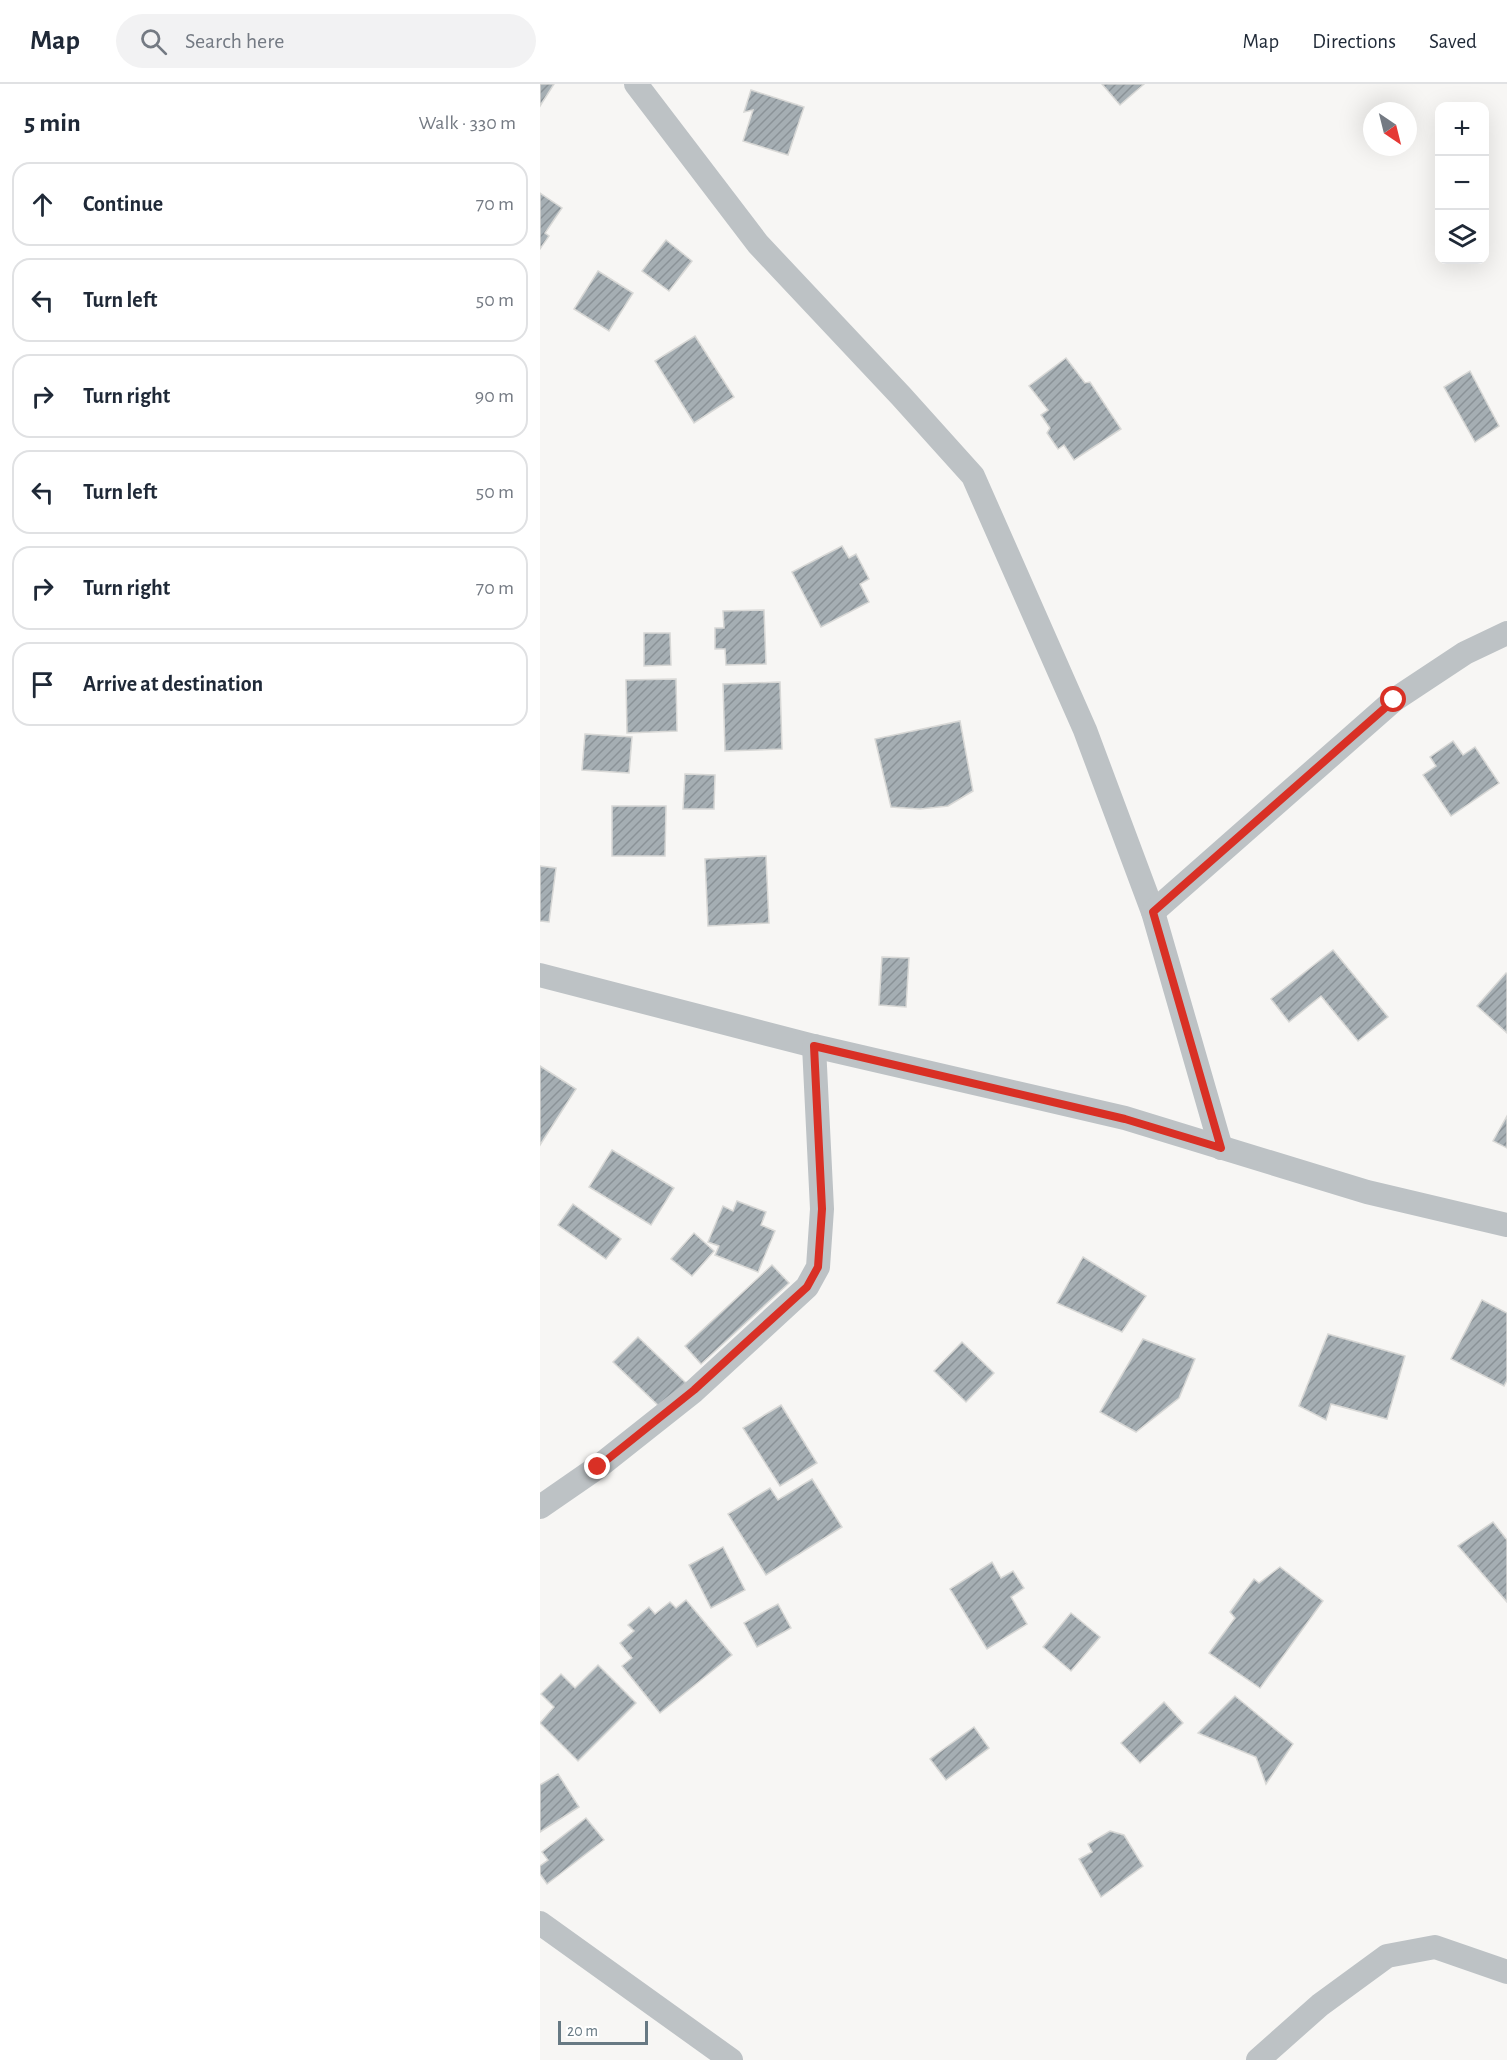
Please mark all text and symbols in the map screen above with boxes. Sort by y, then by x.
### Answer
search box [116,14,536,68]
icon: search [137,25,170,58]
text: Map [30,27,80,55]
text: Search here [185,30,284,52]
text: Map [1243,31,1279,52]
text: Directions [1312,31,1396,52]
text: Saved [1429,31,1477,52]
north arrow [1363,102,1417,156]
map controls [1435,102,1489,264]
button: + [1435,102,1489,156]
text: 5 min [24,110,81,136]
text: Walk · 330 m [418,113,516,133]
button: − [1435,156,1489,210]
icon: ahead [26,188,59,221]
text: Continue [83,193,163,215]
text: 70 m [476,194,514,214]
button: layers [1435,210,1489,264]
icon: left [26,284,59,317]
text: Turn left [83,289,157,311]
text: 50 m [476,290,514,310]
icon: right [26,380,59,413]
text: Turn right [83,385,170,407]
text: 90 m [475,386,514,406]
icon: left [26,476,59,509]
text: Turn left [83,481,157,503]
text: 50 m [476,482,514,502]
icon: right [26,572,59,605]
text: Turn right [83,577,170,599]
text: 70 m [476,578,514,598]
icon: arrive [26,668,59,701]
text: Arrive at destination [83,673,263,695]
route start [1380,686,1406,712]
route end [584,1453,610,1479]
scale bar [558,2018,648,2046]
text: 20 m [567,2023,598,2039]

